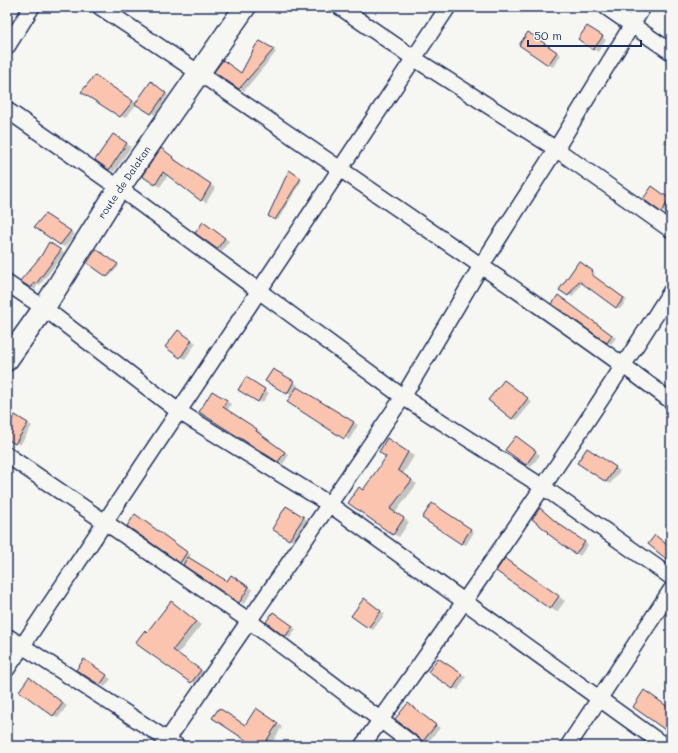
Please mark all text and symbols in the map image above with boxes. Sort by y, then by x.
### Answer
scale bar [528,22,641,48]
text: 50 m [534,27,562,43]
street label: route de Dalakan [94,143,154,221]

